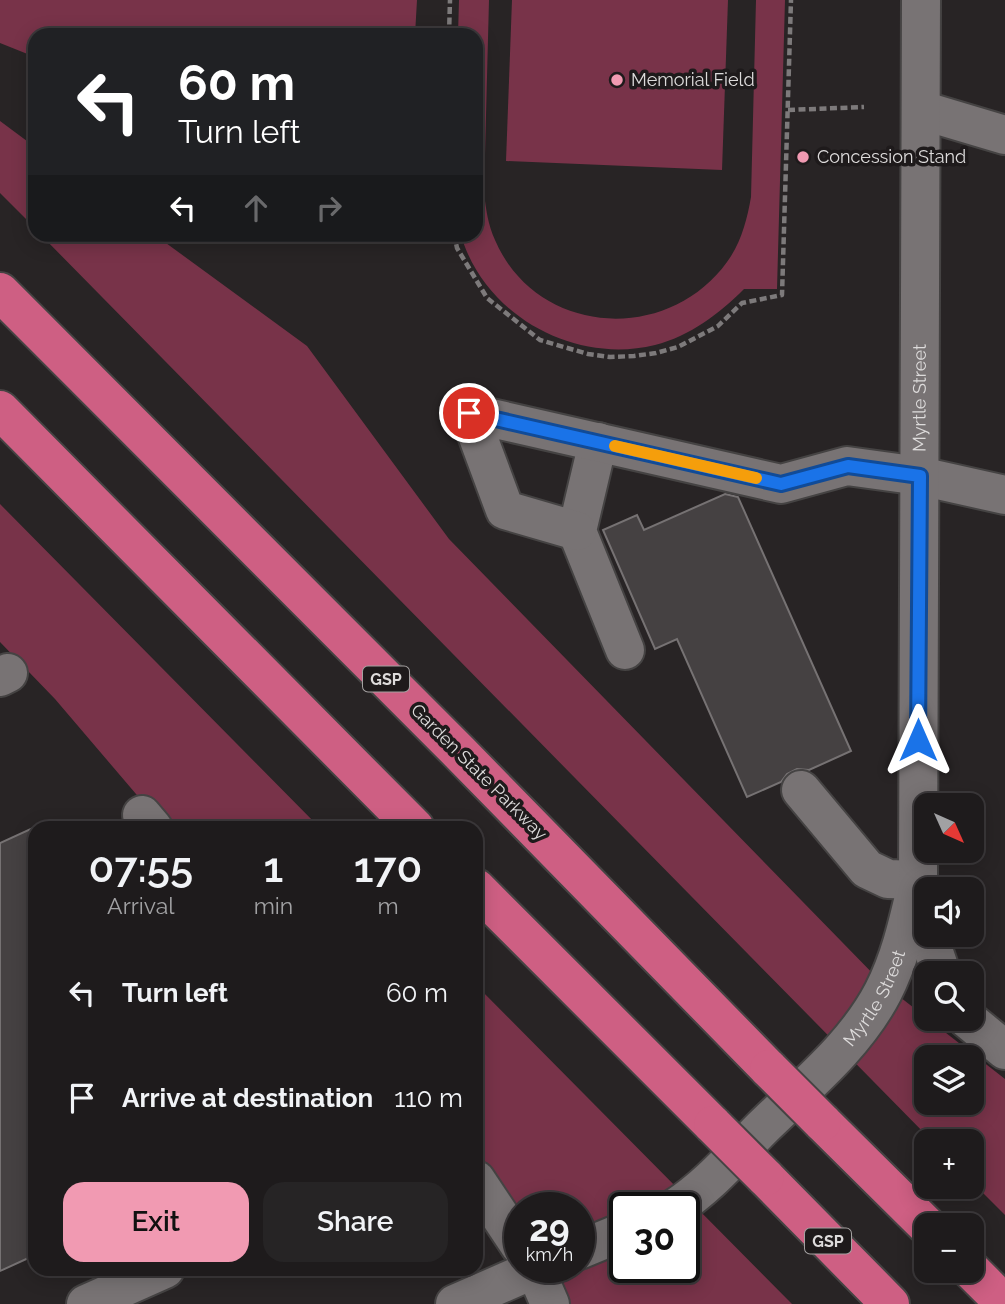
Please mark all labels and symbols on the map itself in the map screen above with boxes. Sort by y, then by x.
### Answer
place label: Memorial Field [631,69,755,90]
marker: Memorial Field [609,72,625,88]
place label: Concession Stand [817,146,966,167]
marker: Concession Stand [795,149,811,165]
street label: Myrtle Street [908,344,930,452]
pin [439,383,499,443]
road number: GSP [363,666,409,692]
street label: Garden State Parkway [407,699,552,844]
position arrow [881,703,955,777]
north arrow [914,793,984,863]
street label: Myrtle Street [839,947,909,1050]
speed limit sign: 30 [609,1192,700,1283]
road number: GSP [805,1228,851,1254]

